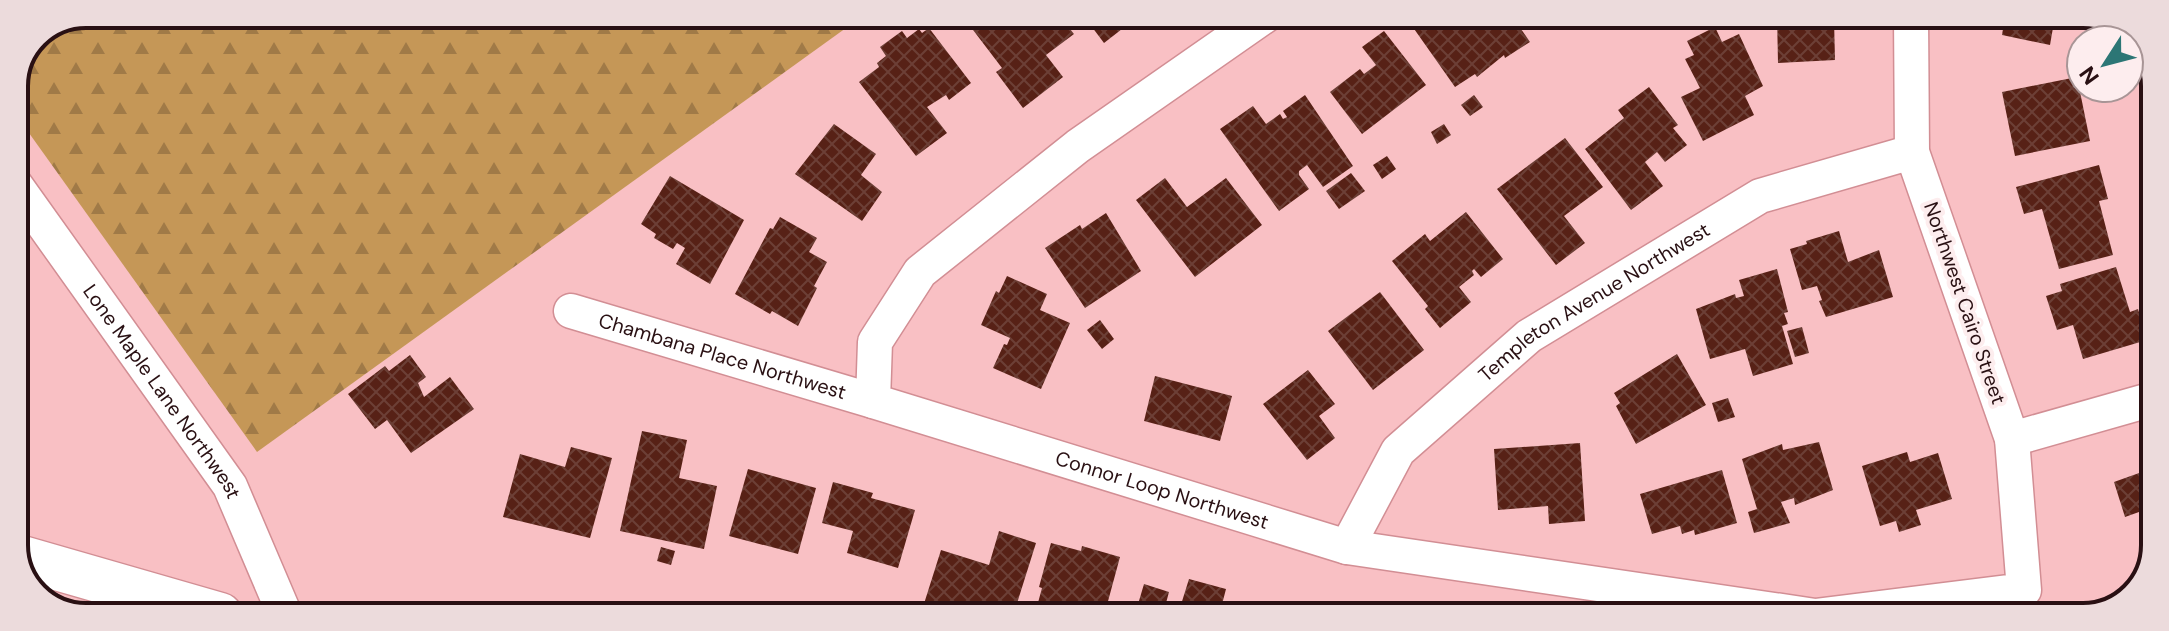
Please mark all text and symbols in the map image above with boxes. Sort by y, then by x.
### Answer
north arrow [2065,24,2145,104]
text: N [2073,60,2106,90]
street label: Northwest Cairo Street [1918,198,2012,408]
street label: Templeton Avenue Northwest [1473,216,1715,387]
street label: Lone Maple Lane Northwest [77,279,247,503]
street label: Chambana Place Northwest [596,307,849,405]
street label: Connor Loop Northwest [1052,445,1272,535]

